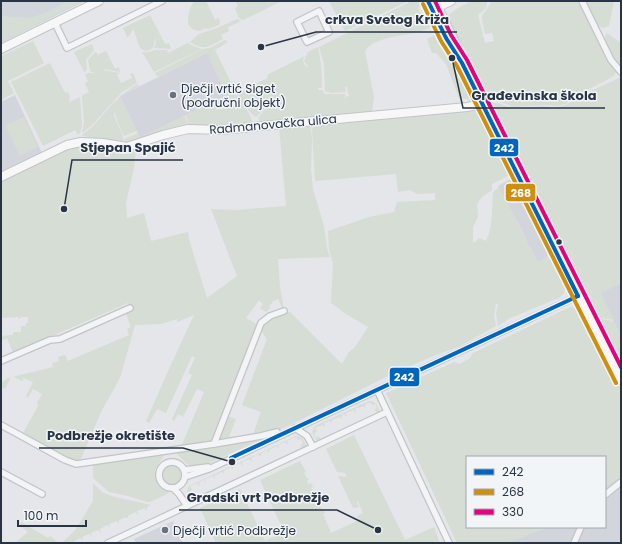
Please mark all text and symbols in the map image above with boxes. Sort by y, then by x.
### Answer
callout: crkva Svetog Križa [316,7,457,32]
text: crkva Svetog Križa [325,10,449,29]
place label: Dječji vrtić Siget (područni objekt) [181,80,286,111]
callout: Građevinska škola [463,83,605,108]
text: Građevinska škola [471,86,597,105]
marker: Dječji vrtić Siget (područni objekt) [168,90,178,100]
street label: Radmanovačka ulica [209,110,337,138]
callout: Stjepan Spajić [72,135,183,160]
text: Stjepan Spajić [80,138,176,157]
line badge: 242 [489,138,519,157]
text: 242 [494,140,514,156]
line badge: 268 [505,183,536,202]
text: 268 [511,185,531,201]
unlabelled marker [554,237,564,247]
line badge: 242 [389,367,420,387]
text: 242 [394,369,414,385]
callout: Podbrežje okretište [39,423,183,448]
text: Podbrežje okretište [47,426,175,445]
legend [466,456,606,528]
text: 242 [502,463,523,480]
text: 268 [502,483,524,500]
callout: Gradski vrt Podbrežje [179,485,337,510]
text: Gradski vrt Podbrežje [187,488,329,507]
scale bar [18,502,86,528]
text: 330 [502,503,524,520]
text: 100 m [24,507,58,524]
place label: Dječji vrtić Podbrežje [173,522,296,539]
marker: Dječji vrtić Podbrežje [160,525,170,535]

